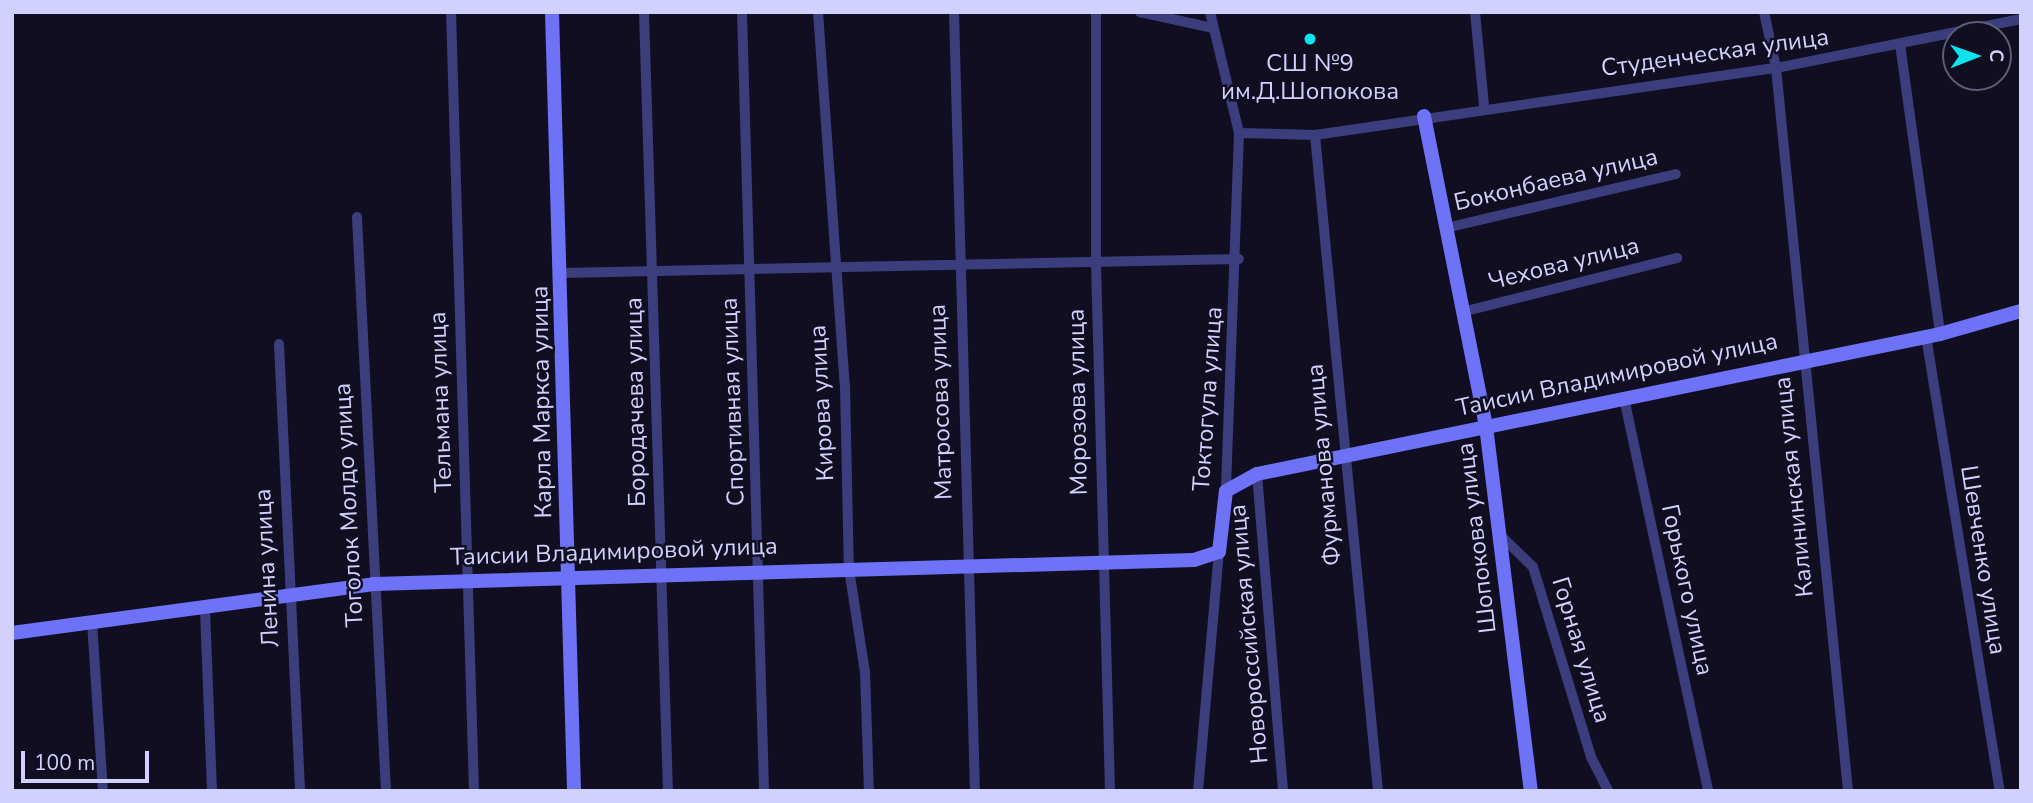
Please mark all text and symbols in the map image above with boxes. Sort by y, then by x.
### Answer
north arrow [1942,21,2012,91]
street label: Студенческая улица [1599,23,1831,83]
marker: СШ №9 им.Д.Шопокова [1302,31,1318,47]
text: С [1983,49,2009,62]
place label: СШ №9 им.Д.Шопокова [1221,50,1399,106]
street label: Боконбаева улица [1451,143,1661,217]
street label: Чехова улица [1486,231,1642,297]
street label: Карла Маркса улица [526,285,558,519]
street label: Бородачева улица [620,297,652,507]
street label: Спортивная улица [715,297,751,507]
street label: Матросова улица [923,304,959,500]
street label: Токтогула улица [1187,306,1229,492]
street label: Морозова улица [1062,308,1094,496]
street label: Тельмана улица [423,311,459,493]
street label: Кирова улица [804,324,840,482]
street label: Таисии Владимировой улица [1454,327,1780,423]
street label: Фурманова улица [1301,363,1347,567]
street label: Калининская улица [1768,375,1820,599]
street label: Тоголок Молдо улица [328,382,370,628]
street label: Шопокова улица [1451,441,1503,635]
street label: Шевченко улица [1954,463,2012,657]
street label: Ленина улица [248,488,286,648]
street label: Горького улица [1655,502,1719,678]
street label: Новороссийская улица [1223,503,1275,765]
street label: Таисии Владимировой улица [450,532,778,572]
street label: Горная улица [1545,574,1617,726]
scale bar [24,736,152,780]
text: 100 m [34,749,95,777]

